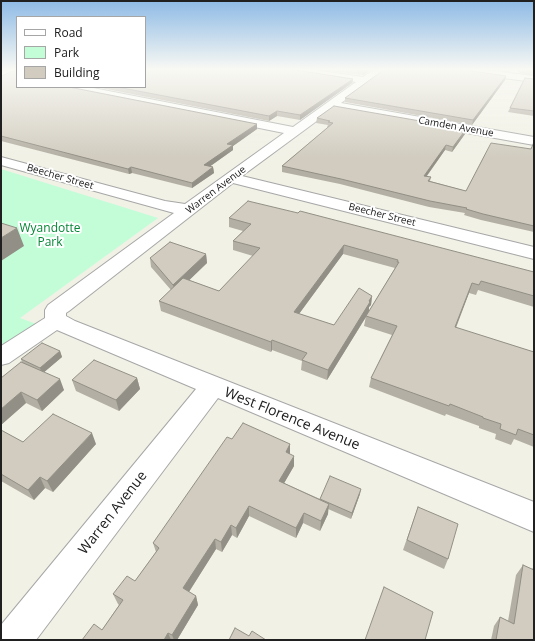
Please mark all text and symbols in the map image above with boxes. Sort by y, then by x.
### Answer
legend [16,16,146,88]
text: Road [54,24,83,41]
text: Park [54,44,79,61]
text: Building [54,64,99,81]
street label: Camden Avenue [417,114,495,140]
street label: Beecher Street [25,162,95,192]
street label: Warren Avenue [184,164,248,216]
street label: Beecher Street [347,201,417,229]
park label: Wyandotte Park [20,222,80,250]
street label: West Florence Avenue [222,384,362,454]
street label: Warren Avenue [75,468,151,558]

